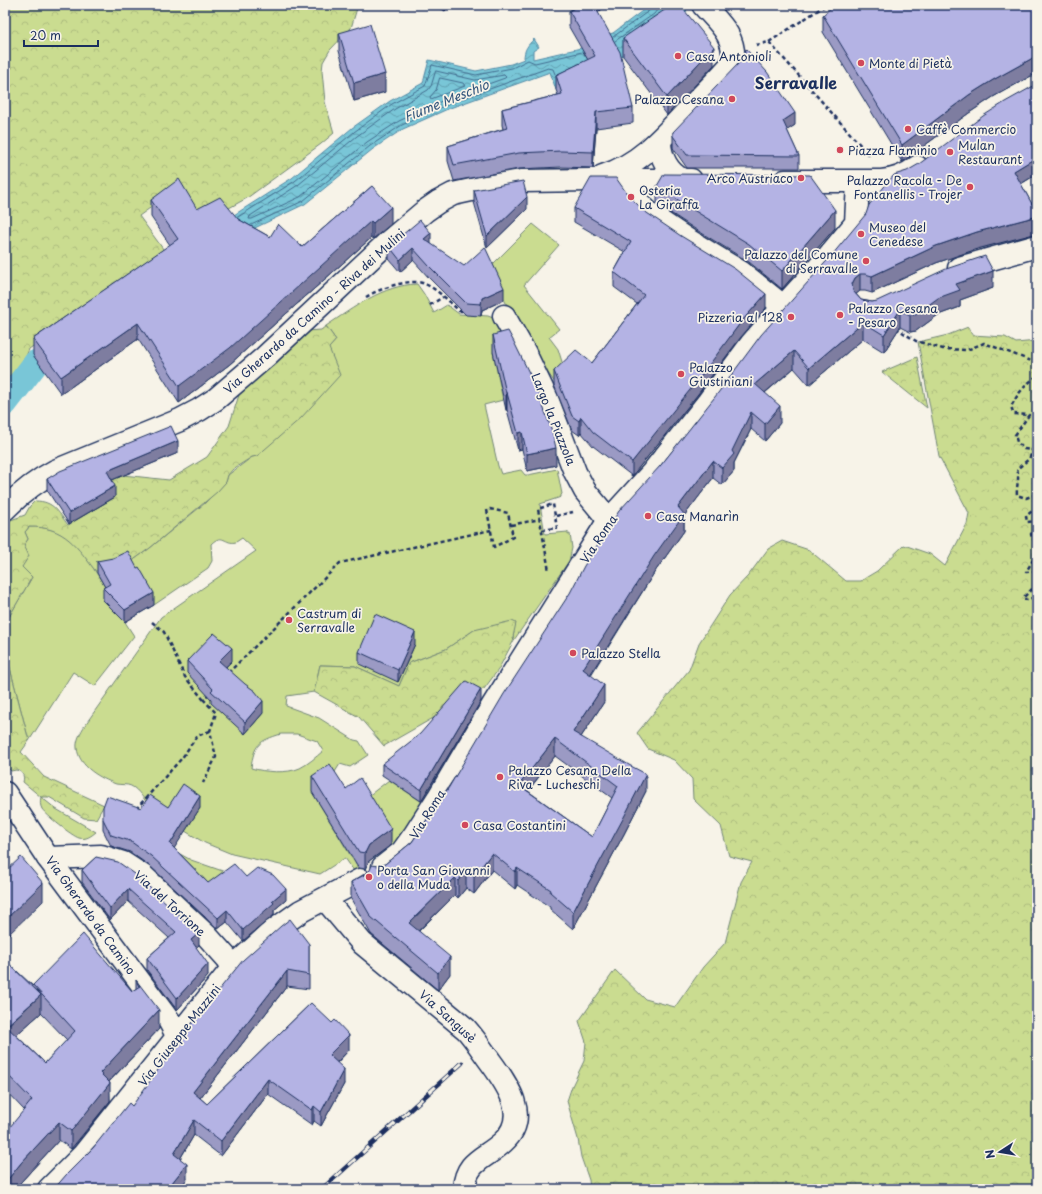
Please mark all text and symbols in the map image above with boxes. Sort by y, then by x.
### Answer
scale bar [24,22,98,48]
text: 20 m [30,26,61,44]
place label: Casa Antonioli [686,47,772,65]
marker: Casa Antonioli [673,51,683,61]
place label: Monte di Pietà [869,54,952,72]
marker: Monte di Pietà [856,58,866,68]
district label: Serravalle [755,70,837,94]
water label: Fiume Meschio [401,74,492,126]
place label: Palazzo Cesana [634,90,724,108]
marker: Palazzo Cesana [727,94,737,104]
place label: Caffè Commercio [916,120,1017,138]
marker: Caffè Commercio [903,124,913,134]
place label: Mulan Restaurant [958,136,1022,168]
place label: Piazza Flaminio [848,141,938,159]
marker: Piazza Flaminio [835,145,845,155]
marker: Mulan Restaurant [945,147,955,157]
place label: Arco Austriaco [707,169,793,187]
place label: Palazzo Racola - De Fontanellis - Trojer [846,171,962,203]
marker: Arco Austriaco [796,173,806,183]
place label: Osteria La Giraffa [639,181,700,213]
marker: Palazzo Racola - De Fontanellis - Trojer [965,182,975,192]
marker: Osteria La Giraffa [626,192,636,202]
place label: Museo del Cenedese [869,218,926,250]
street label: Via Gherardo da Camino - Riva dei Mulini [219,224,409,398]
marker: Museo del Cenedese [856,229,866,239]
place label: Palazzo del Comune di Serravalle [744,245,858,277]
marker: Palazzo del Comune di Serravalle [861,256,871,266]
place label: Palazzo Cesana - Pesaro [848,299,938,331]
place label: Pizzeria al 128 [698,308,783,326]
marker: Palazzo Cesana - Pesaro [835,310,845,320]
marker: Pizzeria al 128 [786,312,796,322]
place label: Palazzo Giustiniani [689,358,753,390]
marker: Palazzo Giustiniani [676,369,686,379]
street label: Largo la Piazzola [527,370,581,468]
place label: Casa Manarìn [656,507,739,525]
street label: Via Roma [575,510,621,567]
marker: Casa Manarìn [643,511,653,521]
place label: Castrum di Serravalle [297,604,362,636]
marker: Castrum di Serravalle [284,615,294,625]
place label: Palazzo Stella [581,644,661,662]
marker: Palazzo Stella [568,648,578,658]
place label: Palazzo Cesana Della Riva - Lucheschi [508,761,632,793]
marker: Palazzo Cesana Della Riva - Lucheschi [495,772,505,782]
street label: Via Roma [405,785,450,842]
place label: Casa Costantini [473,816,566,834]
marker: Casa Costantini [460,820,470,830]
street label: Via Gherardo da Camino [42,852,140,978]
place label: Porta San Giovanni o della Muda [377,861,490,893]
street label: Via del Torrione [130,866,210,940]
marker: Porta San Giovanni o della Muda [364,872,374,882]
street label: Via Giuseppe Mazzini [133,980,225,1090]
street label: Via Sangusè [415,985,481,1047]
north arrow [980,1132,1020,1172]
text: N [980,1148,999,1160]

